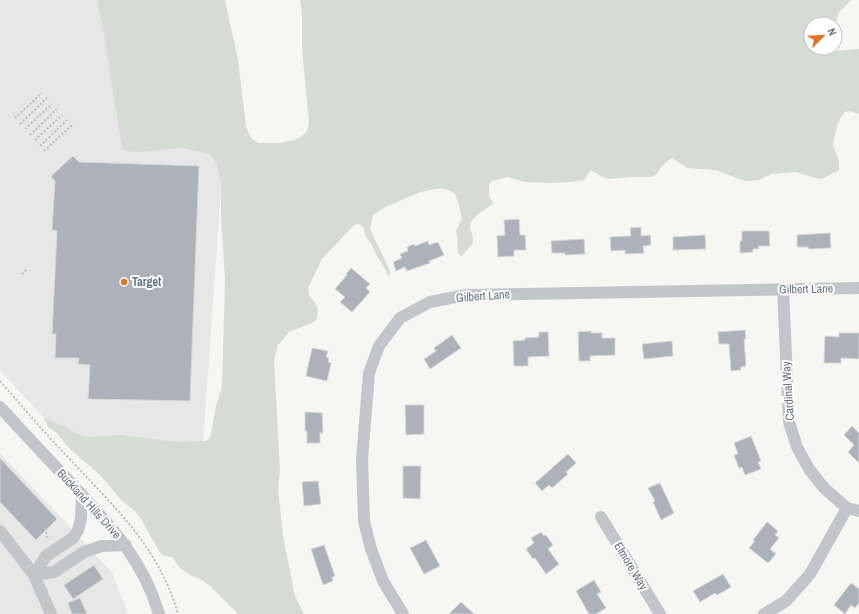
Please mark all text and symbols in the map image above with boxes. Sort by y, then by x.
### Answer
north arrow [803,16,843,56]
text: N [824,26,840,38]
place label: Target [132,274,162,290]
marker: Target [119,277,129,287]
street label: Gilbert Lane [779,281,833,297]
street label: Gilbert Lane [455,286,511,306]
street label: Cardinal Way [778,361,798,421]
street label: Buckland Hills Drive [53,466,125,542]
street label: Elmore Way [610,539,652,593]

